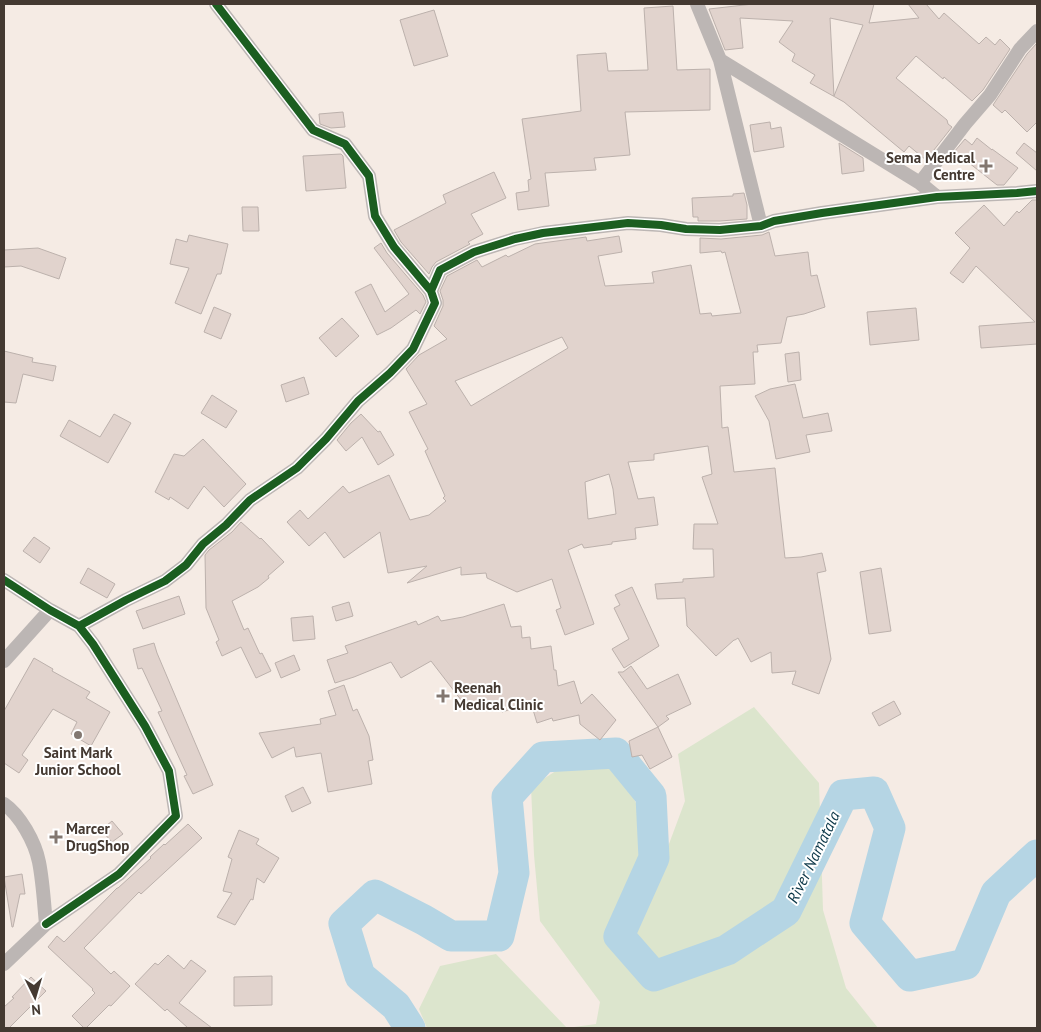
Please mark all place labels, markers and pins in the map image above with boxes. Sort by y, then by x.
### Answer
place label: Sema Medical Centre [886,148,976,184]
marker: Sema Medical Centre [979,159,993,173]
place label: Reenah Medical Clinic [454,678,544,714]
marker: Reenah Medical Clinic [436,689,450,703]
marker: Saint Mark Junior School [72,729,84,741]
place label: Saint Mark Junior School [34,743,121,779]
place label: Marcer DrugShop [66,819,129,855]
marker: Marcer DrugShop [50,831,62,843]

